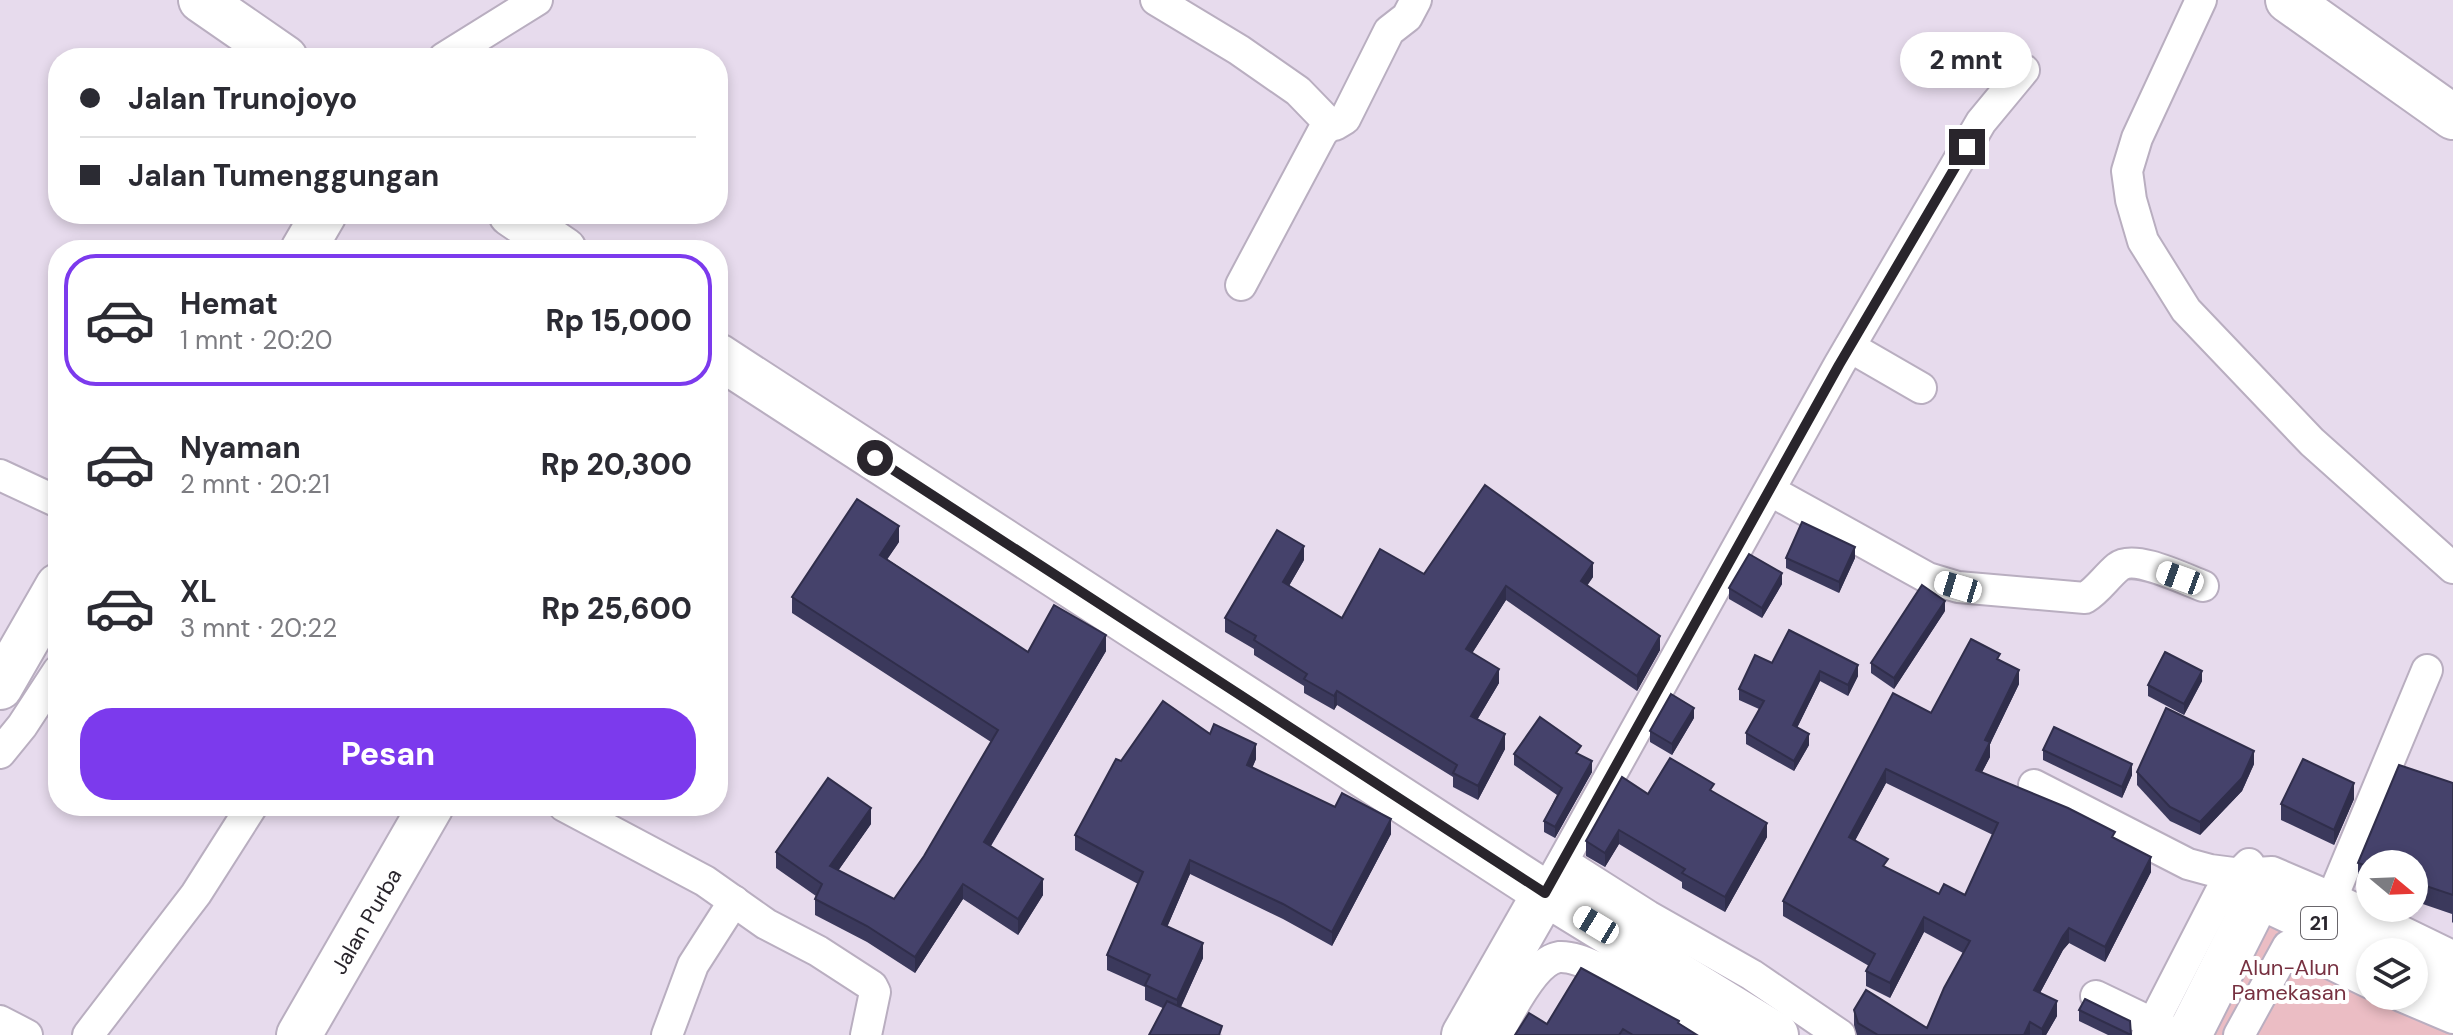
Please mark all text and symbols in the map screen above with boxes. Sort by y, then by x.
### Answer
callout: 2 mnt [1901,31,2033,87]
text: 2 mnt [1929,43,2003,77]
text: Jalan Trunojoyo [128,79,357,118]
route end [1949,129,1985,165]
text: Jalan Tumenggungan [128,156,439,195]
icon: car [84,284,156,356]
text: Hemat [180,284,278,323]
text: Rp 15,000 [545,301,692,340]
text: 1 mnt · 20:20 [180,323,333,357]
icon: car [84,428,156,500]
text: Nyaman [180,428,301,467]
route start [857,440,893,476]
text: Rp 20,300 [541,445,692,484]
text: 2 mnt · 20:21 [180,467,330,501]
car [2153,559,2207,597]
car [1932,569,1984,605]
icon: car [84,572,156,644]
text: XL [180,572,217,611]
text: Rp 25,600 [541,589,692,628]
text: 3 mnt · 20:22 [180,611,337,645]
button: Pesan [80,708,696,800]
north arrow [2356,850,2428,922]
map controls [2356,850,2428,1010]
street label: Jalan Purba [324,863,408,979]
car [1569,902,1623,948]
road number: 21 [2301,907,2337,939]
button: layers [2356,938,2428,1010]
park label: Alun-Alun Pamekasan [2232,953,2346,1007]

